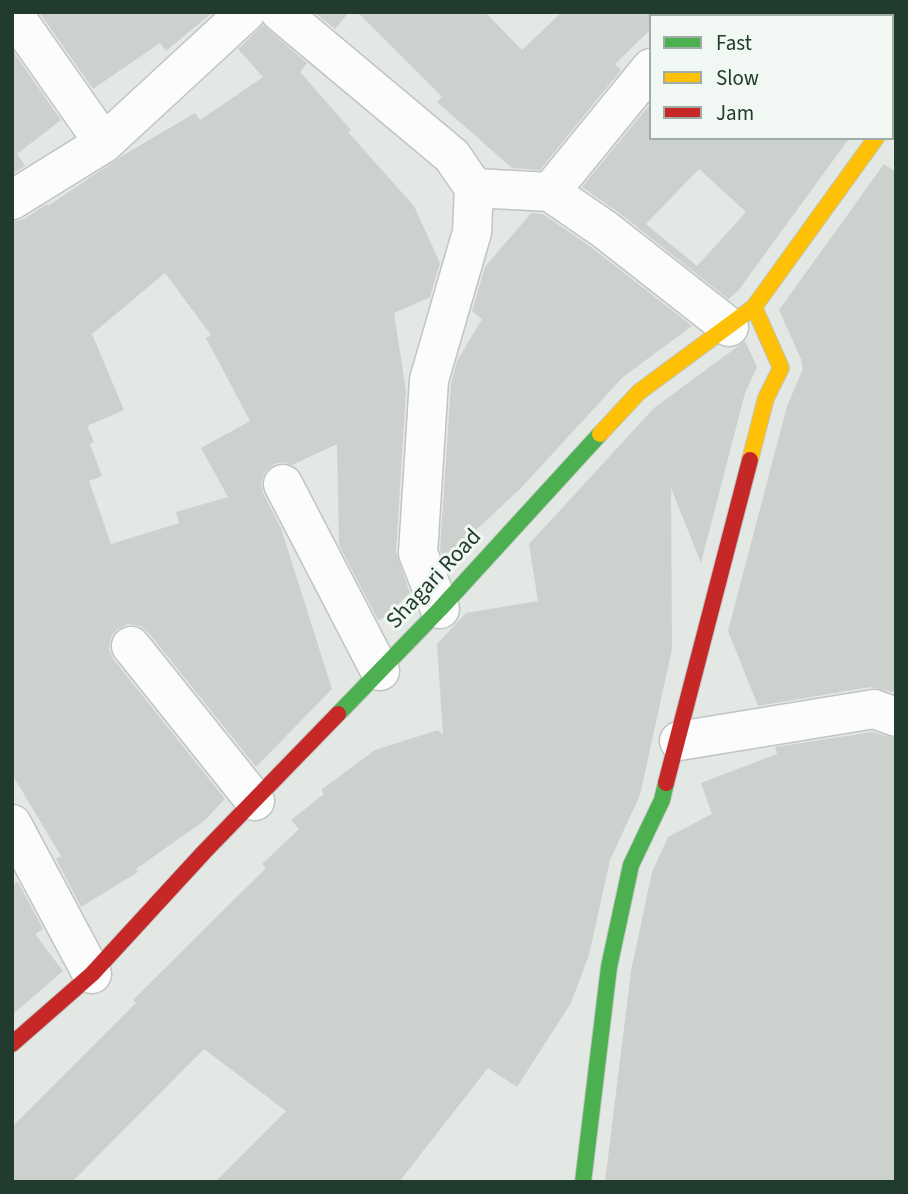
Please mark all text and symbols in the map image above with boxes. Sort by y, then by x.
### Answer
legend [649,14,894,140]
text: Fast [716,28,752,58]
text: Slow [716,63,759,93]
text: Jam [716,98,754,128]
street label: Shagari Road [382,524,488,636]

